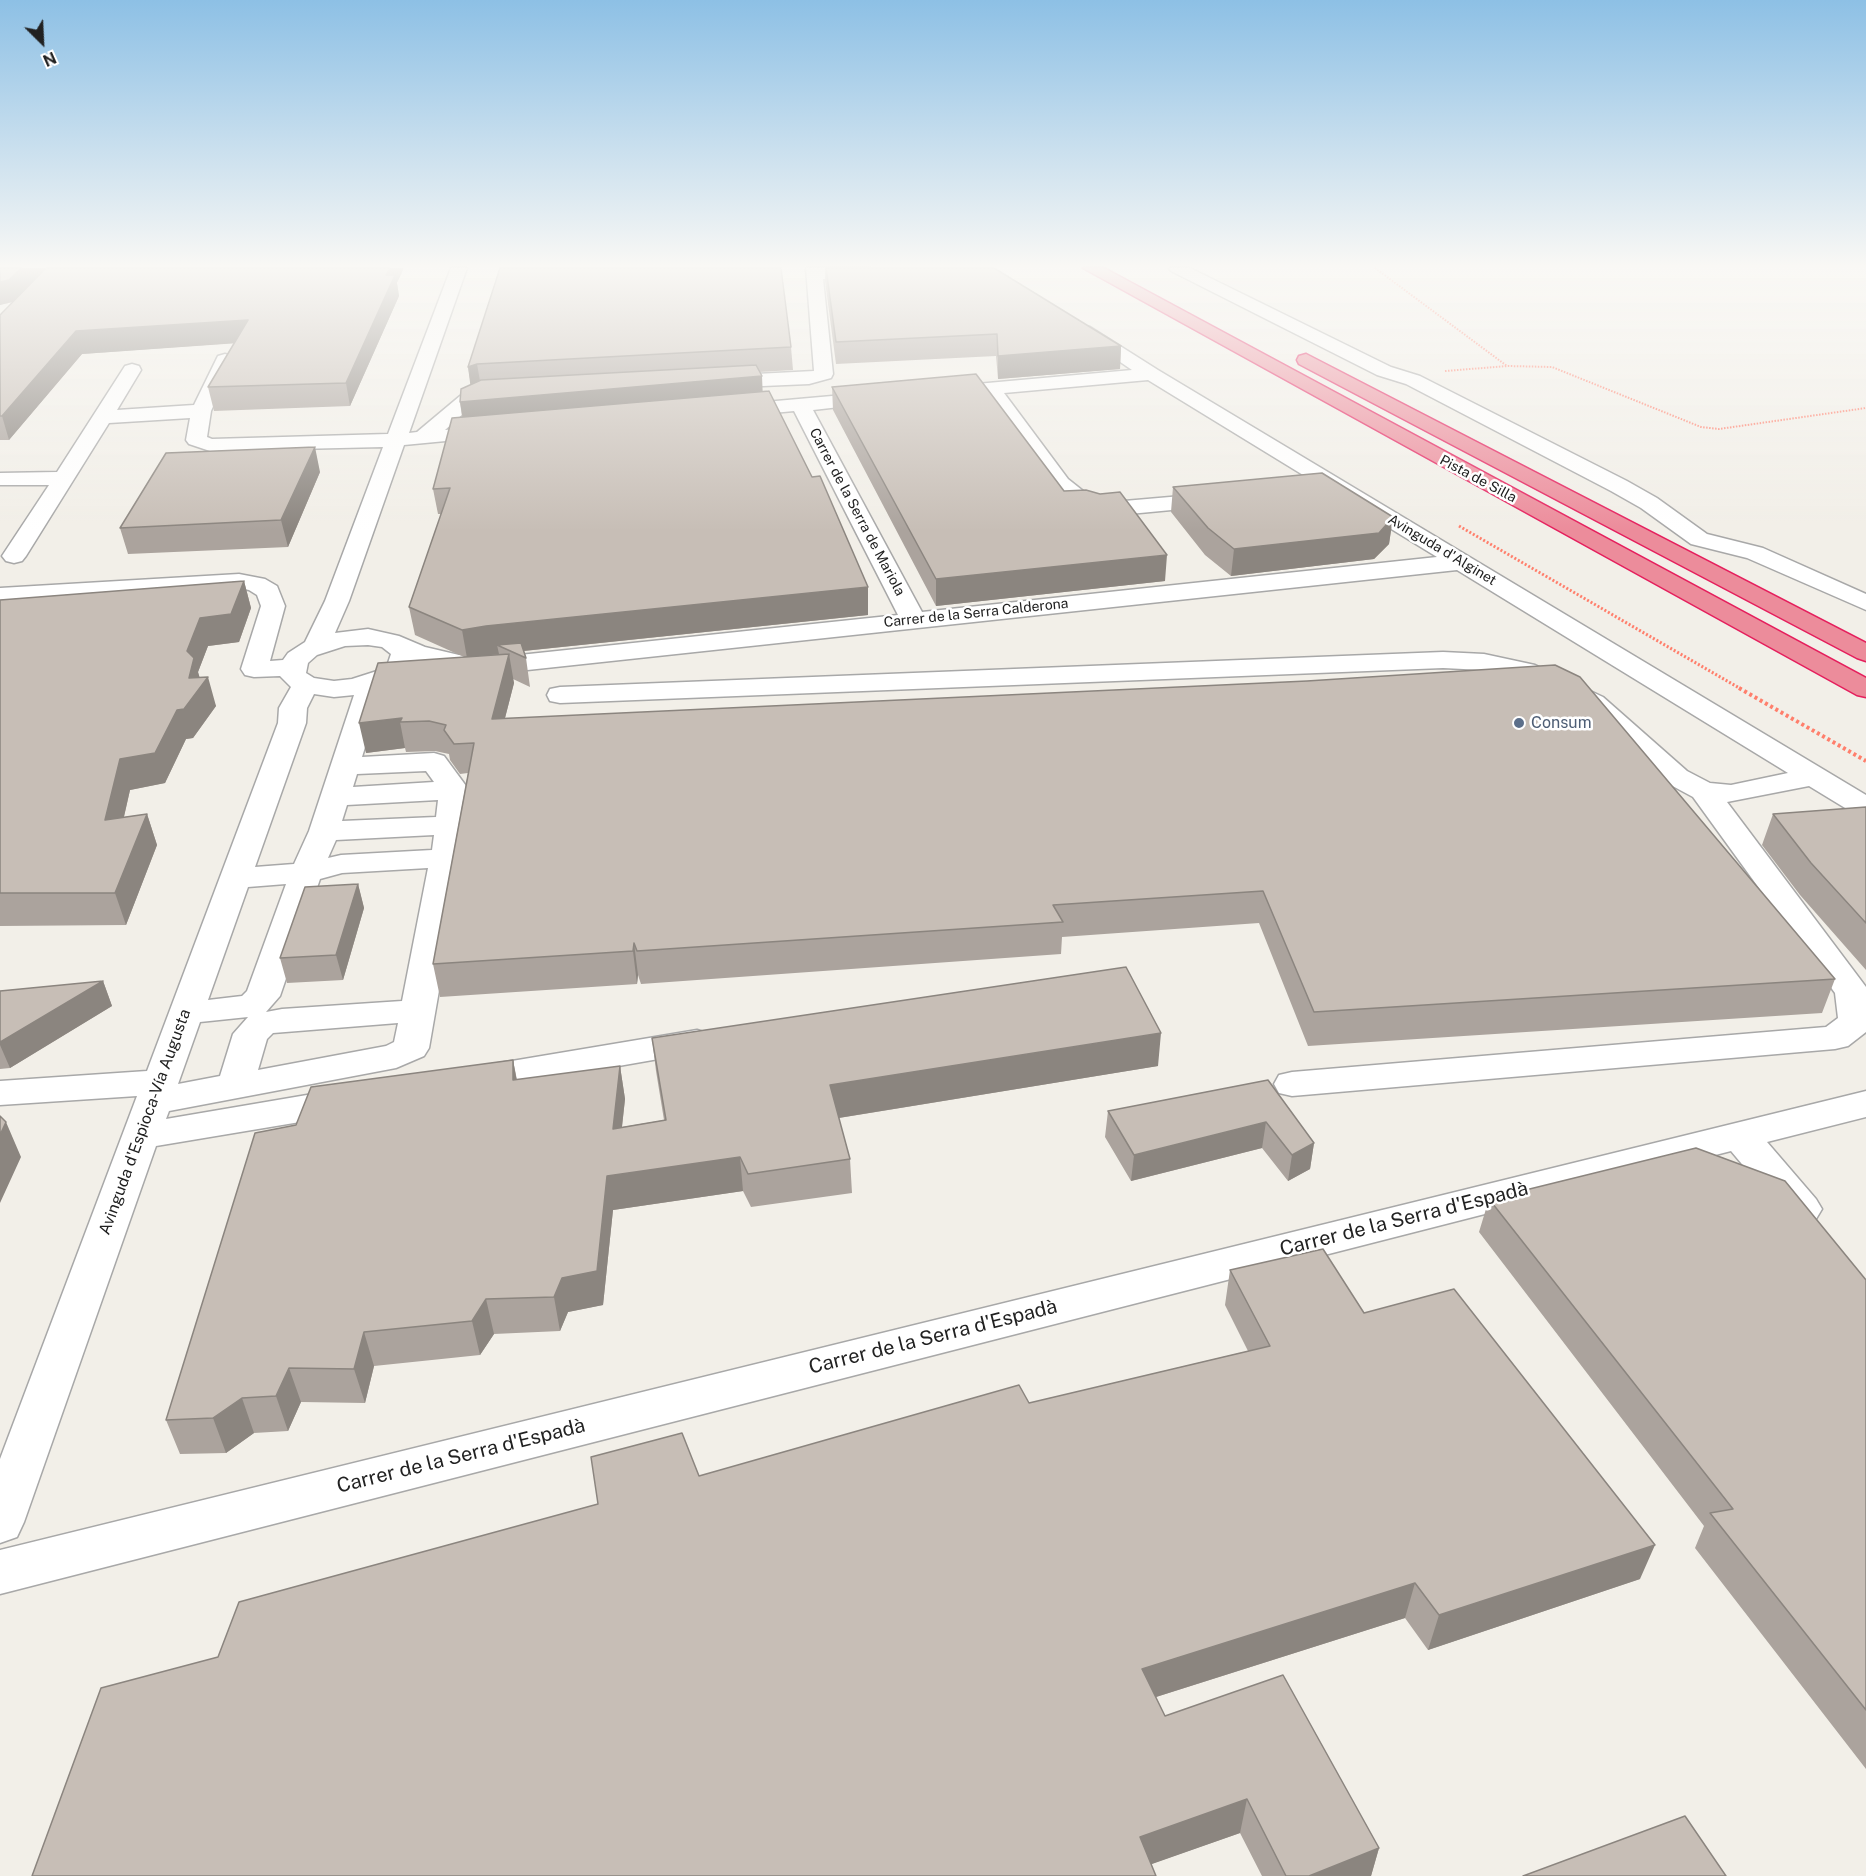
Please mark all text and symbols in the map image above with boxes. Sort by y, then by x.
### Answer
north arrow [12,12,72,72]
text: N [40,48,59,70]
street label: Carrer de la Serra de Mariola [806,425,908,599]
street label: Pista de Silla [1437,452,1519,506]
street label: Avinguda d'Alginet [1385,511,1499,589]
street label: Carrer de la Serra Calderona [883,595,1069,631]
place label: Consum [1531,713,1592,733]
marker: Consum [1512,716,1526,730]
street label: Avinguda d'Espioca-Vía Augusta [95,1007,195,1237]
street label: Carrer de la Serra d'Espadà [1277,1177,1531,1261]
street label: Carrer de la Serra d'Espadà [806,1295,1060,1379]
street label: Carrer de la Serra d'Espadà [334,1414,588,1498]

